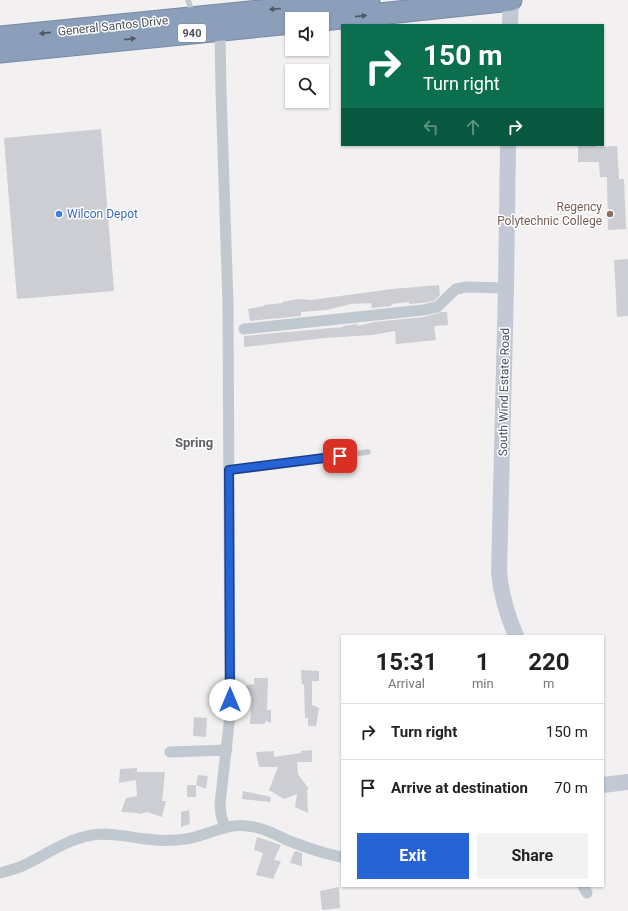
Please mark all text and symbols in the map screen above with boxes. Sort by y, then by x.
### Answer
one-way arrow [269,6,281,12]
map controls [285,12,329,108]
button: sound [285,12,329,56]
street label: General Santos Drive [57,13,169,39]
one-way arrow [355,13,367,19]
road number: 940 [178,24,206,42]
one-way arrow [39,30,51,36]
one-way arrow [124,36,136,43]
text: 150 m [423,39,502,72]
icon: right [357,40,409,92]
button: search [285,64,329,108]
text: Turn right [423,73,500,94]
icon: left [420,116,442,138]
icon: ahead [462,116,484,138]
icon: right [504,116,526,138]
place label: Regency Polytechnic College [497,200,602,228]
place label: Wilcon Depot [67,207,138,221]
marker: Wilcon Depot [54,209,64,219]
marker: Regency Polytechnic College [605,209,615,219]
street label: South Wind Estate Road [496,328,512,456]
district label: Spring [175,435,213,450]
pin [323,439,357,473]
icon: arrive [329,445,351,467]
text: 15:31 [376,648,437,676]
text: 1 [476,648,490,676]
text: 220 [528,648,569,676]
text: Arrival [388,676,425,691]
text: min [472,676,494,691]
text: m [543,676,555,691]
position arrow [209,679,251,721]
icon: right [357,721,379,743]
text: Turn right [391,723,457,741]
text: 150 m [546,723,588,741]
icon: arrive [357,777,379,799]
text: Arrive at destination [391,779,528,797]
text: 70 m [554,779,588,797]
button: Exit [357,833,469,879]
button: Share [477,833,588,879]

